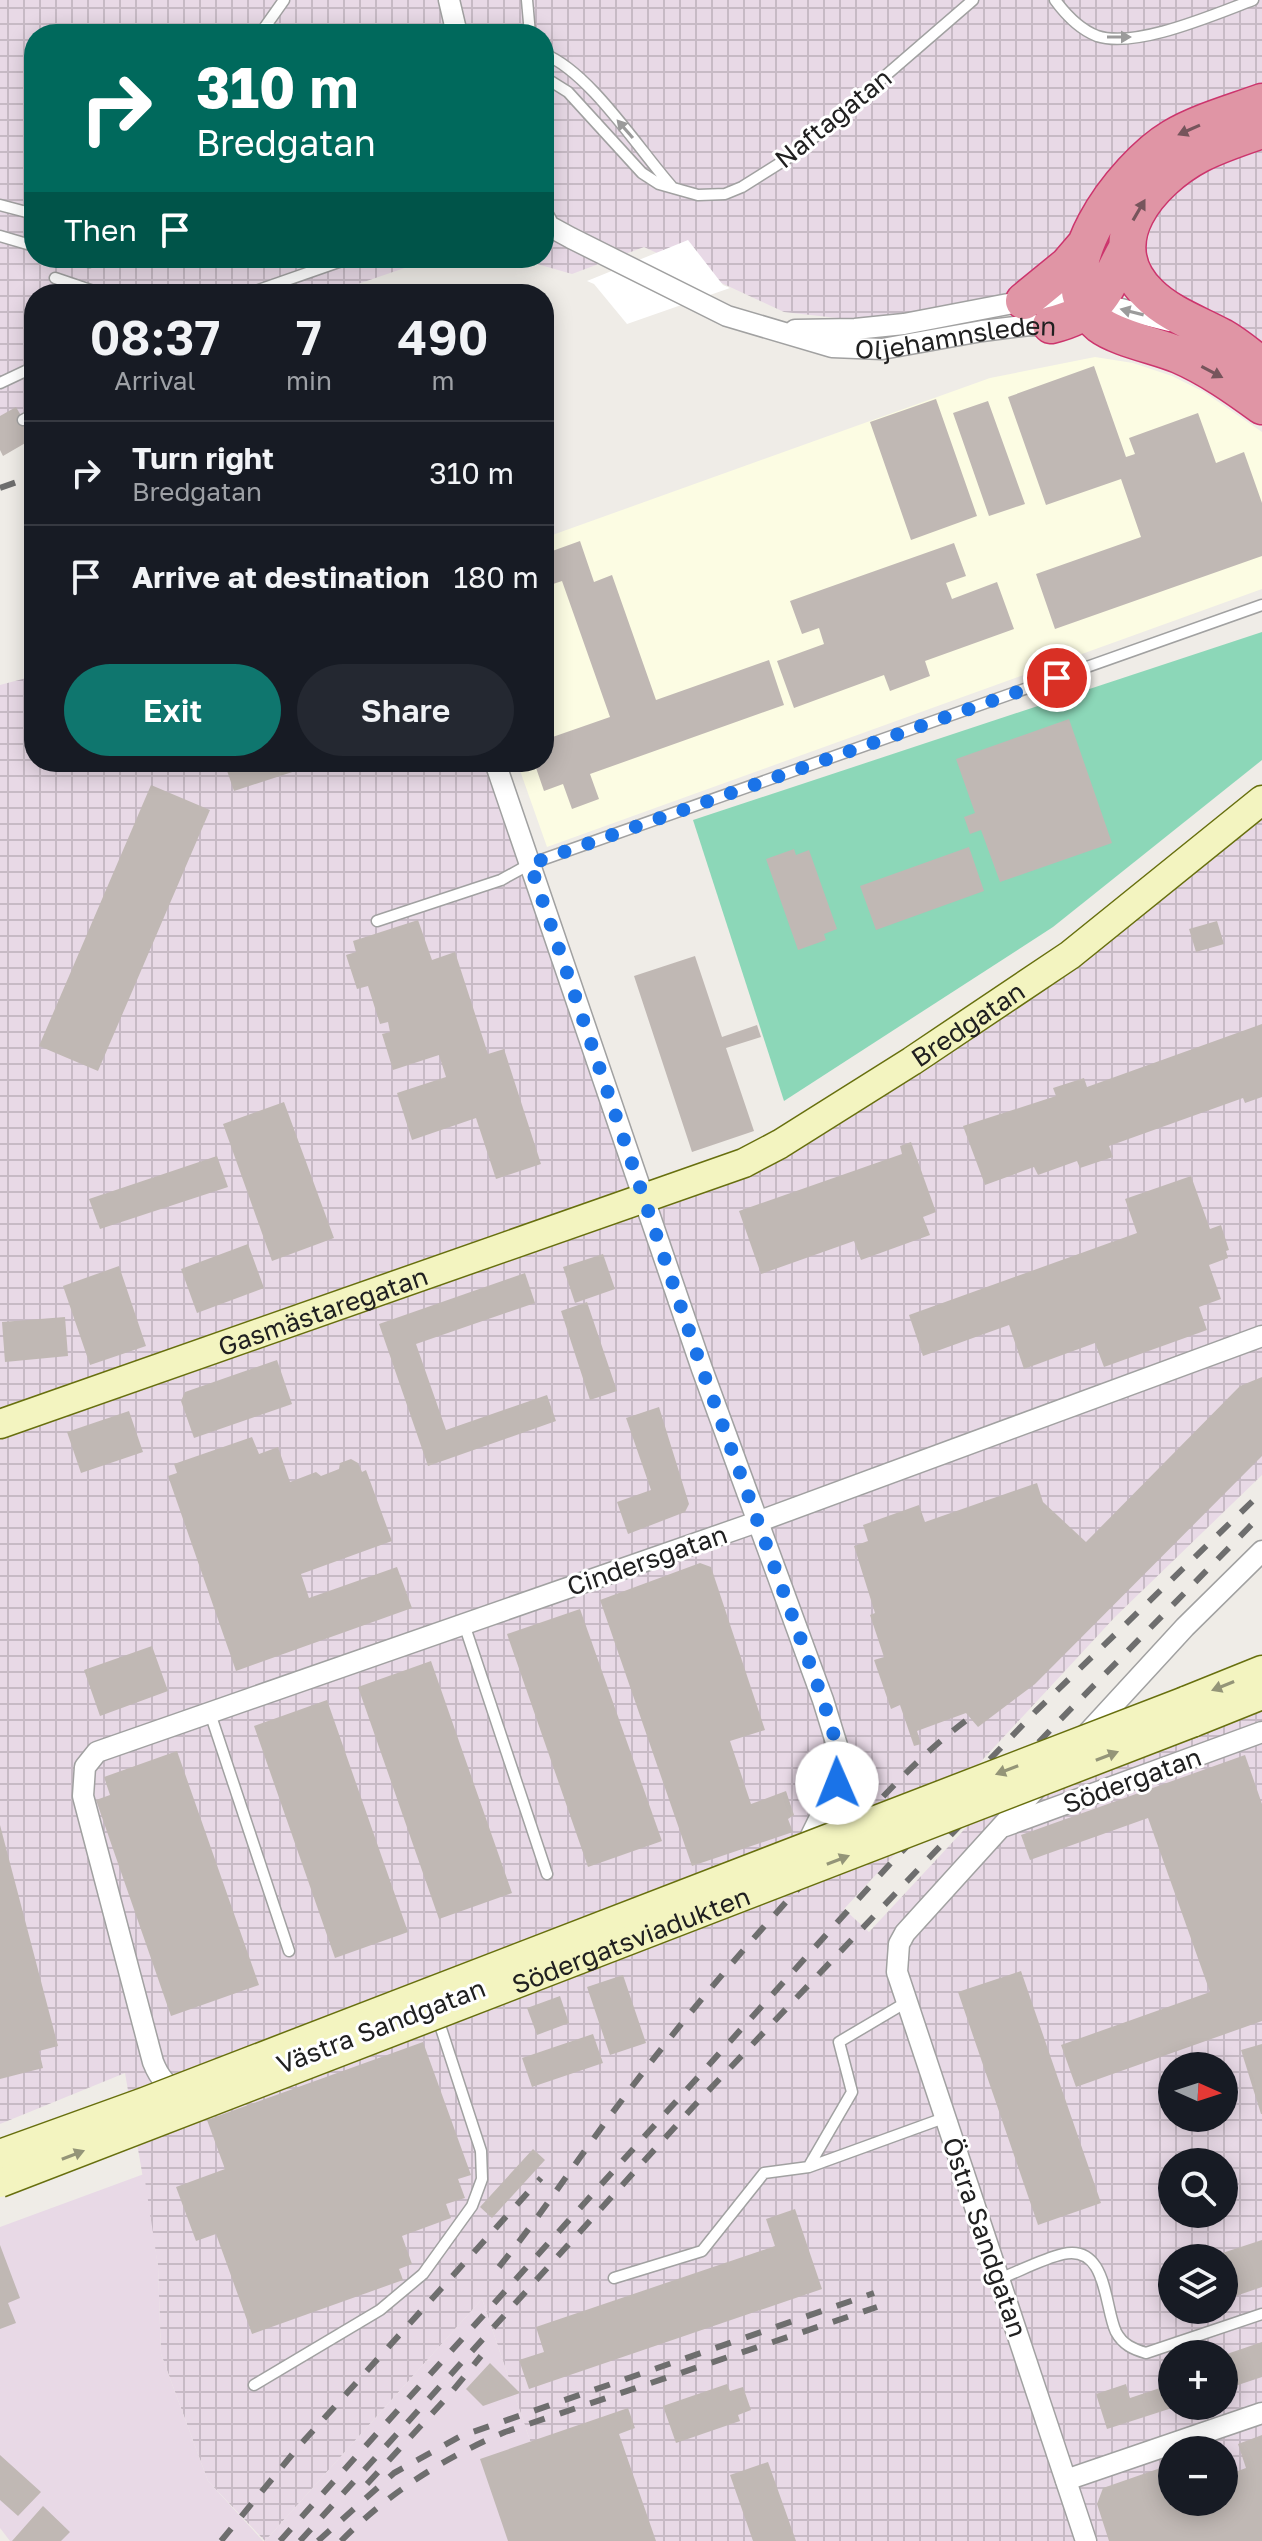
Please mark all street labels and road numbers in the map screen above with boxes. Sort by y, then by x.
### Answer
street label: Naftagatan [769,62,897,174]
street label: Oljehamnsleden [854,309,1057,365]
street label: Bredgatan [905,975,1030,1073]
street label: Gasmästaregatan [214,1260,432,1362]
street label: Cindersgatan [563,1518,731,1602]
street label: Södergatan [1059,1741,1205,1819]
street label: Södergatsviadukten [507,1880,754,2000]
street label: Västra Sandgatan [272,1972,490,2080]
street label: Östra Sandgatan [936,2133,1034,2341]

